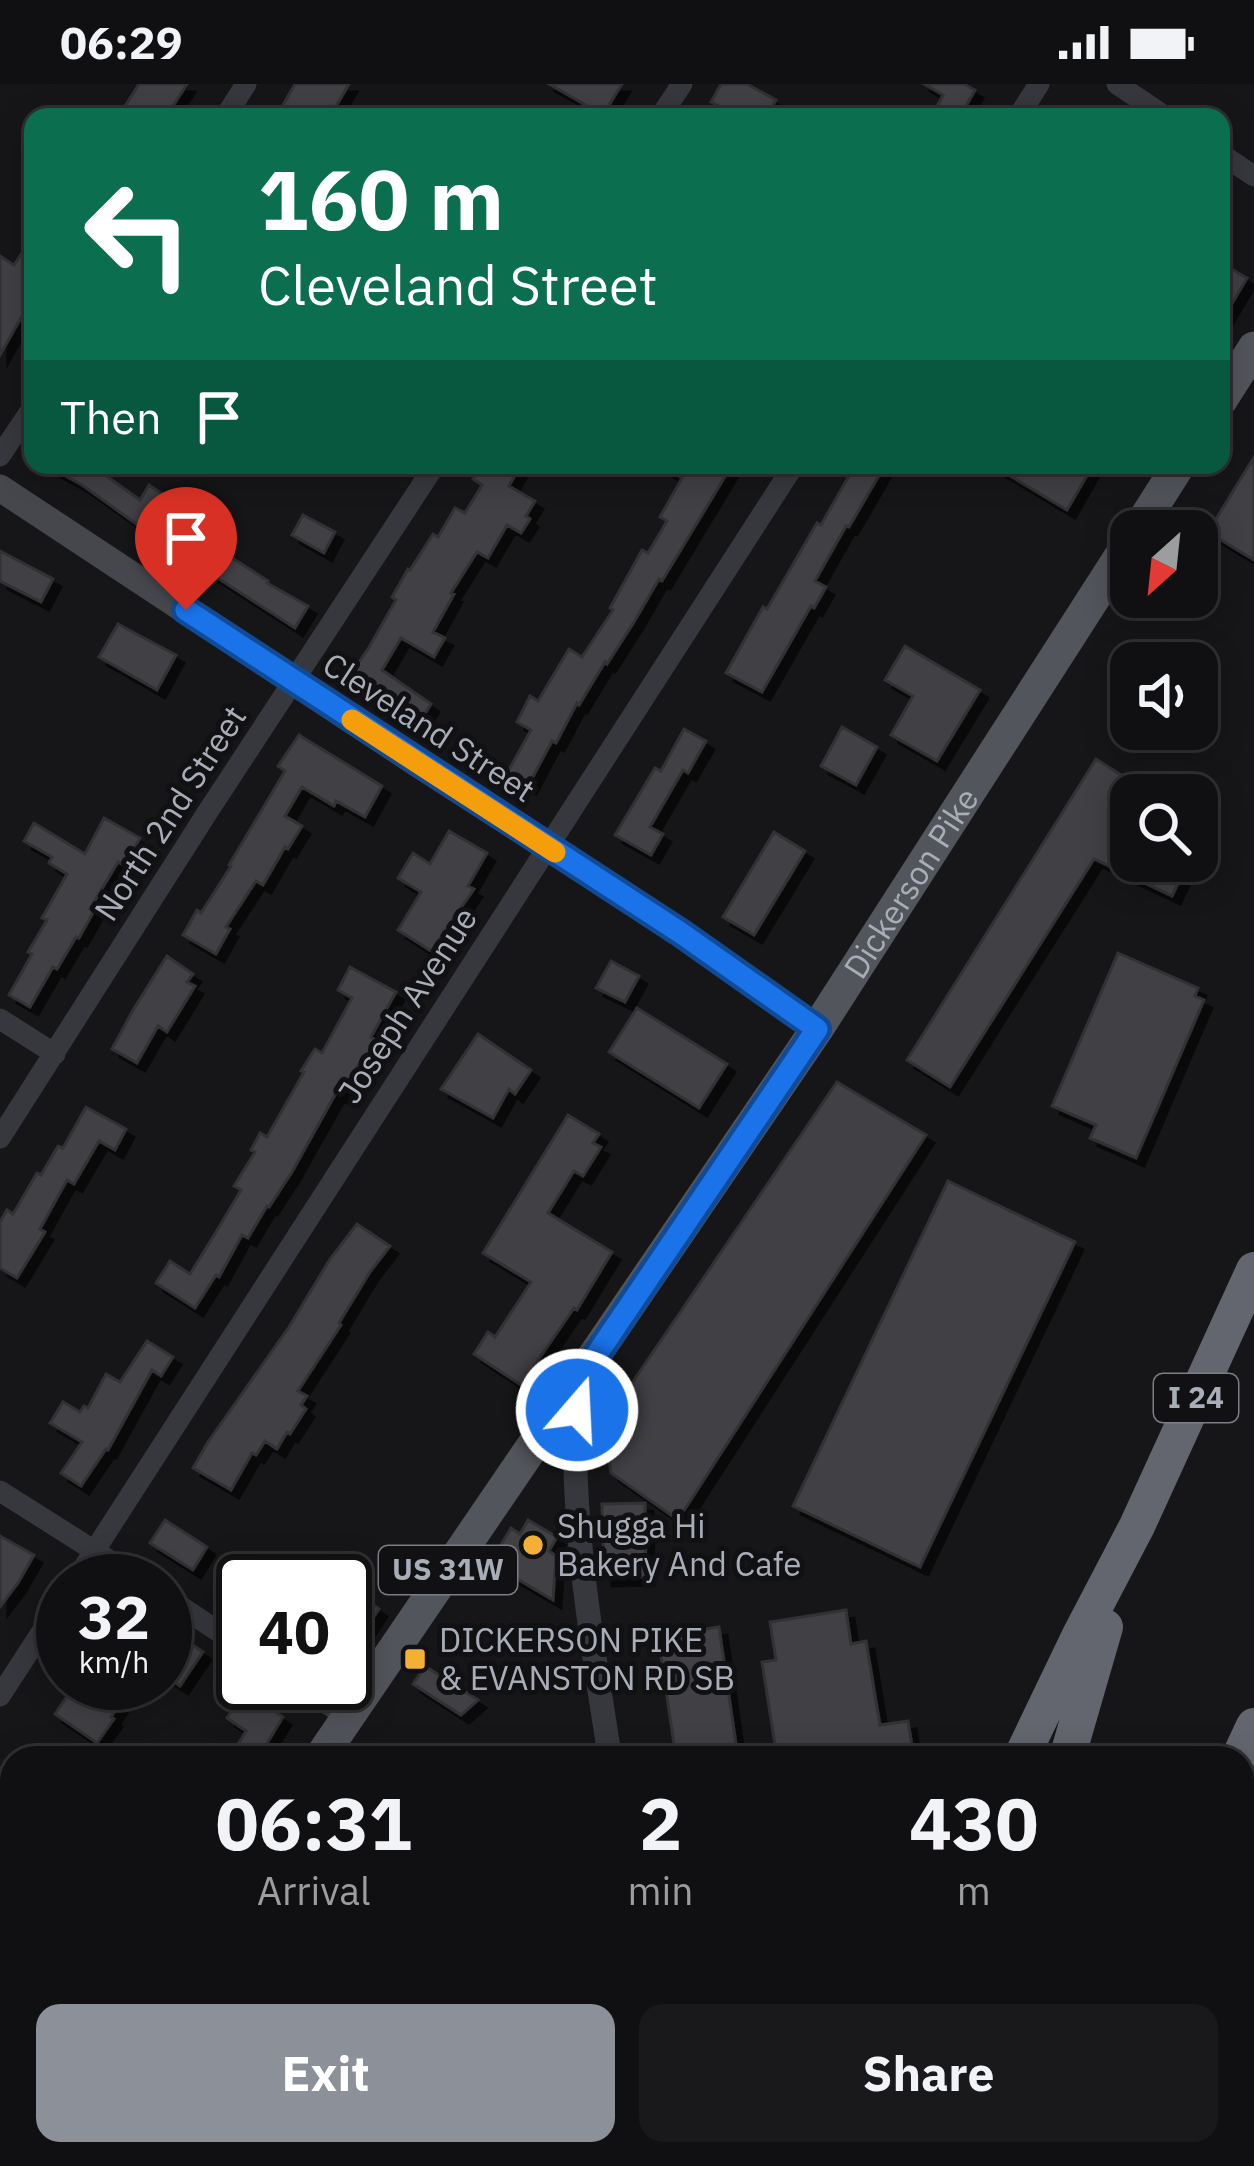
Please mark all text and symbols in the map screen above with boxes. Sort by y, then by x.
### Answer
text: 06:29 [60,13,183,71]
text: 160 m [258,144,504,253]
icon: left [60,156,216,312]
text: Cleveland Street [258,250,658,320]
icon: arrive [186,384,252,450]
text: Then [60,388,162,446]
pin [135,487,237,610]
icon: arrive [153,505,219,571]
north arrow [1110,510,1218,618]
map controls [1110,510,1218,882]
street label: Cleveland Street [315,642,543,811]
button: sound [1110,642,1218,750]
street label: North 2nd Street [84,697,255,929]
button: search [1110,774,1218,882]
street label: Dickerson Pike [833,779,988,986]
street label: Joseph Avenue [327,899,486,1111]
position arrow [514,1347,640,1473]
road number: I 24 [1154,1374,1238,1422]
place label: Shugga Hi Bakery And Cafe [557,1504,801,1585]
marker: Shugga Hi Bakery And Cafe [520,1532,546,1558]
road number: US 31W [379,1546,517,1594]
speed limit sign: 40 [216,1554,372,1710]
text: 32 [78,1577,150,1656]
place label: DICKERSON PIKE & EVANSTON RD SB [439,1618,735,1699]
text: km/h [79,1642,149,1681]
marker: DICKERSON PIKE & EVANSTON RD SB [402,1646,428,1672]
text: 06:31 [215,1776,412,1870]
text: 2 [639,1776,682,1870]
text: 430 [909,1776,1039,1870]
text: Arrival [257,1865,371,1916]
text: min [628,1865,693,1916]
text: m [957,1865,991,1916]
button: Exit [36,2004,615,2142]
button: Share [639,2004,1218,2142]

